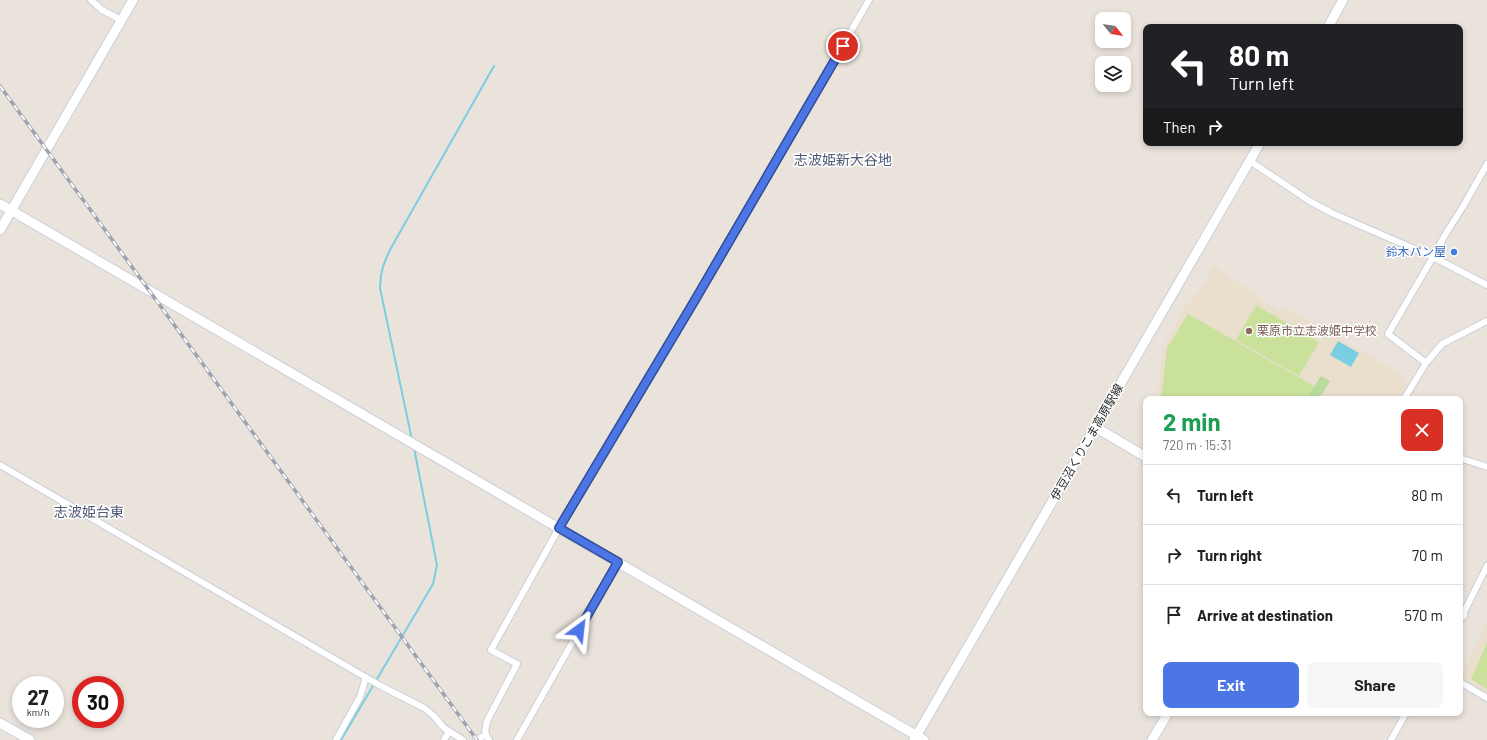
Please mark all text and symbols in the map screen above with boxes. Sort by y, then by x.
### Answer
north arrow [1095,12,1131,48]
map controls [1095,12,1131,92]
pin [826,29,860,63]
icon: arrive [832,35,854,57]
text: 80 m [1229,38,1289,72]
icon: left [1163,40,1215,92]
button: layers [1095,56,1131,92]
text: Turn left [1229,72,1295,94]
icon: right [1204,116,1226,138]
text: Then [1163,118,1196,136]
district label: 志波姫新大谷地 [794,151,892,168]
place label: 鈴木パン屋 [1385,244,1446,258]
marker: 鈴木パン屋 [1449,247,1459,257]
place label: 栗原市立志波姫中学校 [1257,323,1377,337]
marker: 栗原市立志波姫中学校 [1244,326,1254,336]
street label: 伊豆沼くりこま高原駅線 [1047,381,1125,502]
text: 2 min [1163,407,1221,436]
button: close [1401,409,1443,451]
text: 720 m · 15:31 [1163,437,1232,453]
icon: left [1163,484,1185,506]
text: Turn left [1197,486,1253,504]
text: 80 m [1411,486,1443,504]
district label: 志波姫台東 [54,503,124,520]
icon: right [1163,544,1185,566]
text: Turn right [1197,546,1262,564]
text: 70 m [1412,546,1443,564]
icon: arrive [1163,604,1185,626]
text: Arrive at destination [1197,606,1333,624]
text: 570 m [1404,606,1443,624]
position arrow [558,609,600,651]
button: Exit [1163,662,1299,708]
button: Share [1307,662,1443,708]
speed limit sign: 30 [72,676,124,728]
text: 27 [27,685,49,709]
text: km/h [27,706,49,718]

